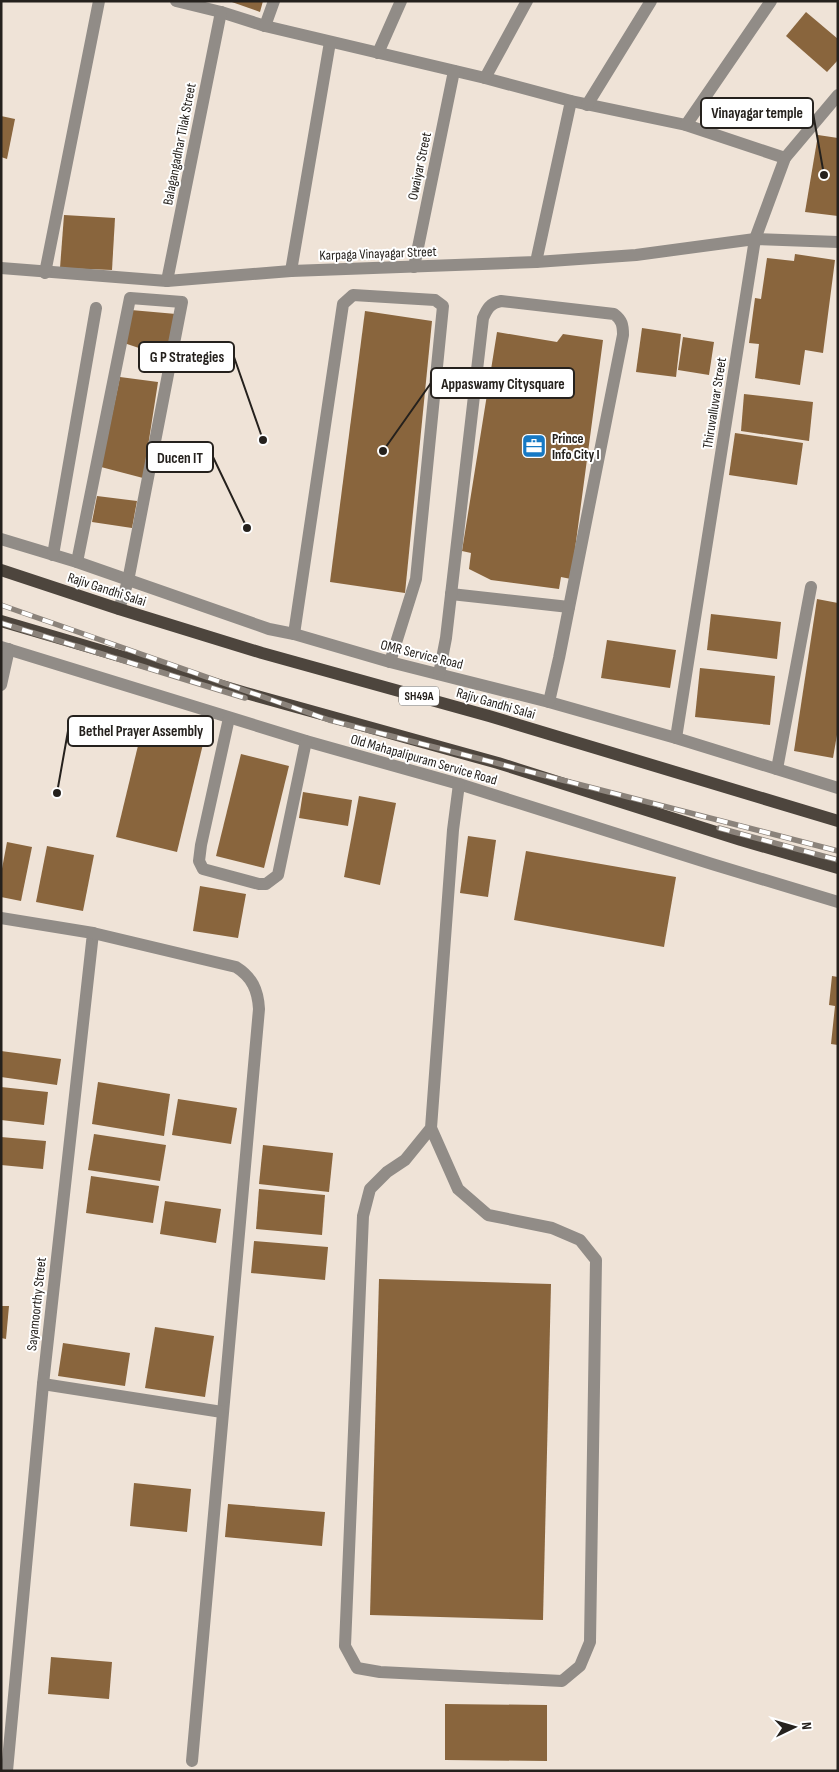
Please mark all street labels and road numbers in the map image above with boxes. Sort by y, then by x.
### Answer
street label: Balagangadhar Tilak Street [159,82,200,207]
street label: Owaiyar Street [404,131,435,202]
street label: Karpaga Vinayagar Street [319,243,437,264]
street label: Thiruvalluvar Street [699,356,730,450]
street label: Rajiv Gandhi Salai [66,569,148,610]
street label: OMR Service Road [379,636,465,673]
street label: Rajiv Gandhi Salai [454,684,537,723]
road number: SH49A [399,686,439,706]
street label: Old Mahapalipuram Service Road [349,730,499,789]
street label: Sayamoorthy Street [23,1256,50,1352]

